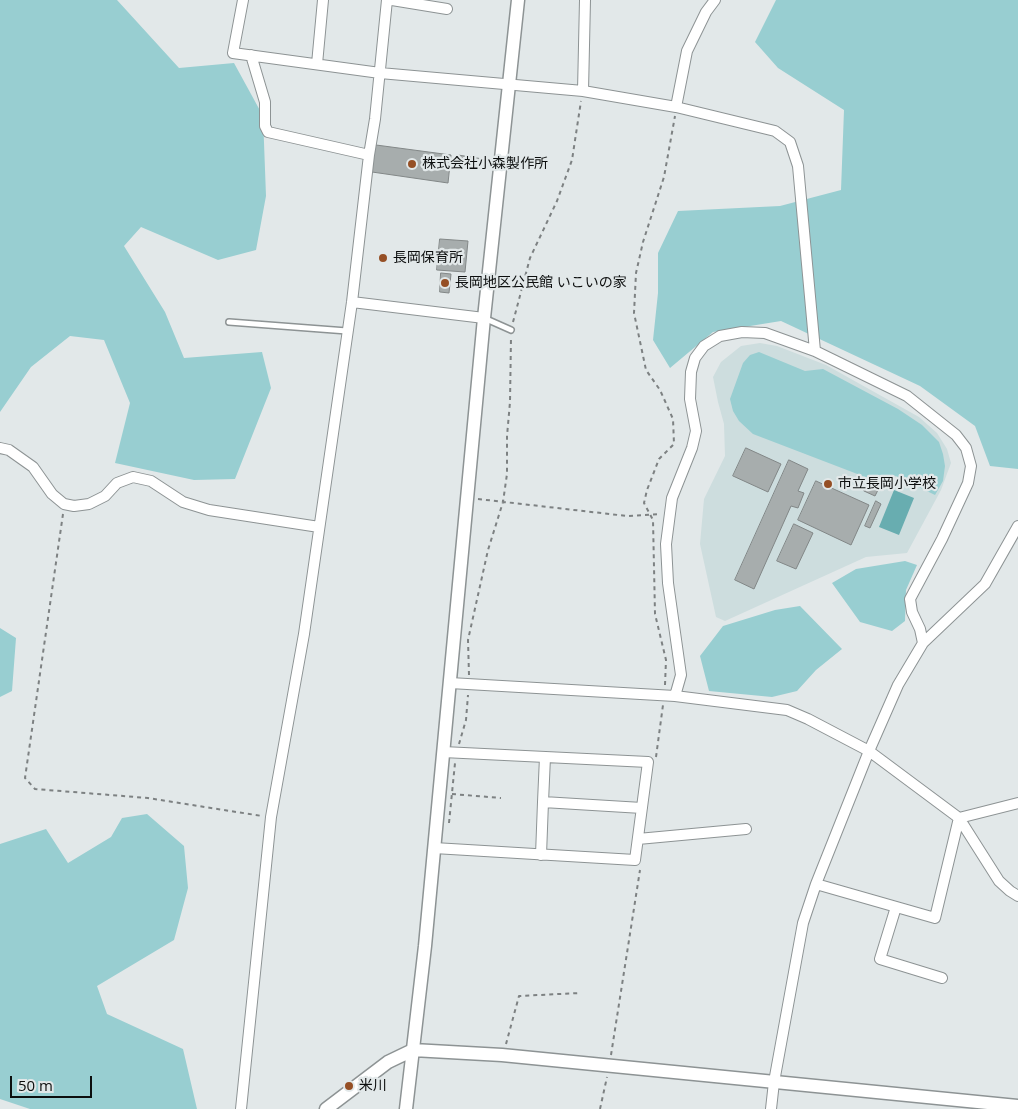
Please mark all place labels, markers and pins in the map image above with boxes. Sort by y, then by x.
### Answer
place label: 株式会社小森製作所 [422,156,548,172]
marker: 株式会社小森製作所 [406,158,418,170]
place label: 長岡保育所 [393,250,463,266]
marker: 長岡保育所 [377,252,389,264]
place label: 長岡地区公民館 いこいの家 [455,275,627,291]
marker: 長岡地区公民館 いこいの家 [439,277,451,289]
place label: 市立長岡小学校 [838,476,936,492]
marker: 市立長岡小学校 [822,478,834,490]
place label: 米川 [359,1078,387,1094]
marker: 米川 [343,1080,355,1092]

